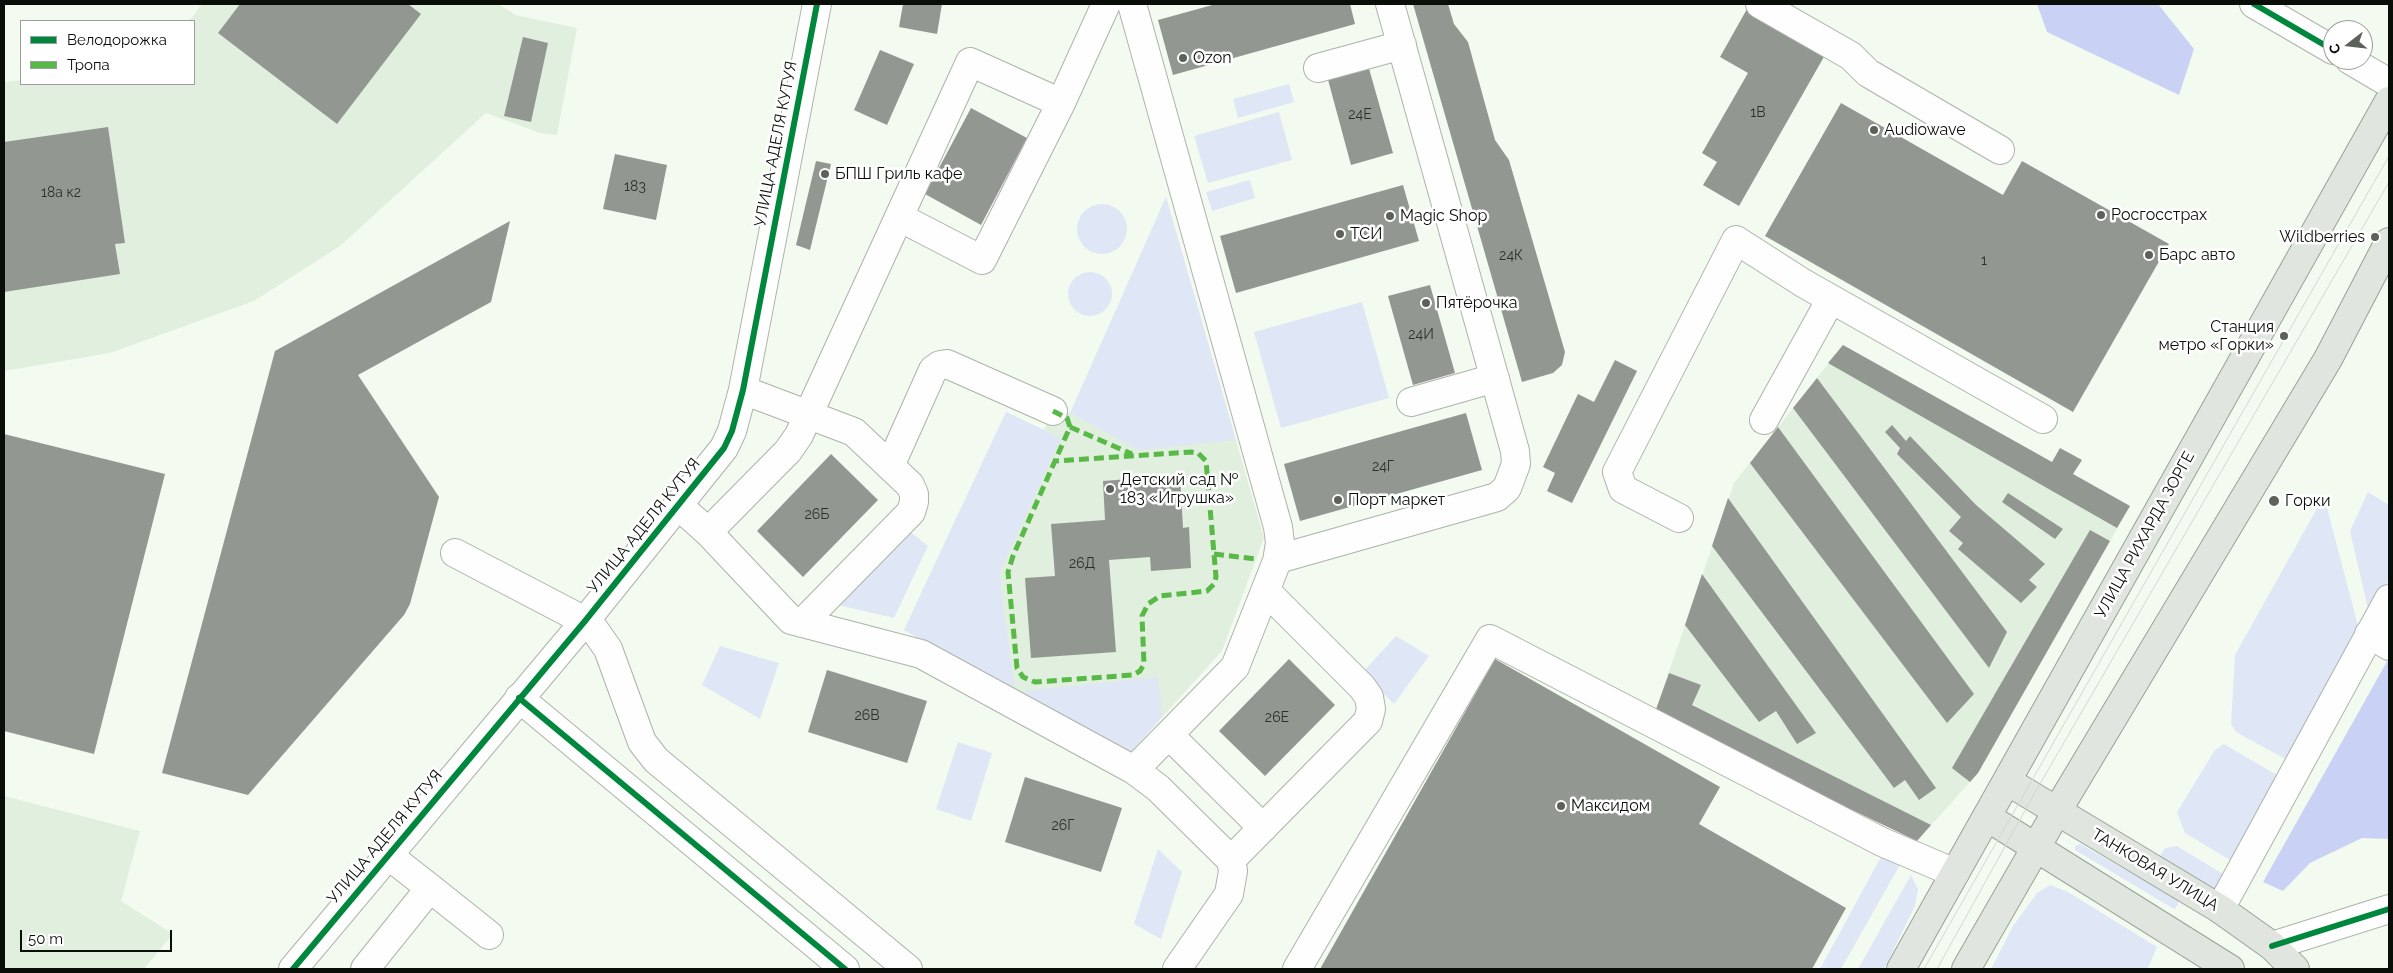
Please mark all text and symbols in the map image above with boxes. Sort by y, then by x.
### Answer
legend [20,20,195,85]
north arrow [2323,20,2373,70]
text: Велодорожка [67,31,167,49]
text: С [2326,42,2344,56]
place label: Ozon [1193,48,1232,68]
marker: Ozon [1177,52,1189,64]
text: Тропа [67,56,110,74]
street label: УЛИЦА АДЕЛЯ КУТУЯ [750,59,802,229]
house number: 1В [1750,105,1766,121]
house number: 24Е [1348,107,1372,123]
place label: Audiowave [1884,120,1966,140]
marker: Audiowave [1868,124,1880,136]
place label: БПШ Гриль кафе [835,164,962,184]
marker: БПШ Гриль кафе [819,168,831,180]
house number: 183 [624,179,646,195]
house number: 18а к2 [41,185,81,201]
place label: Росгосстрах [2111,205,2207,225]
place label: Magic Shop [1400,206,1487,226]
marker: Росгосстрах [2095,209,2107,221]
marker: Magic Shop [1384,210,1396,222]
place label: ТСИ [1350,224,1383,244]
place label: Wildberries [2279,227,2365,247]
marker: ТСИ [1334,228,1346,240]
marker: Wildberries [2369,231,2381,243]
place label: Барс авто [2159,245,2235,265]
house number: 24К [1499,248,1523,264]
marker: Барс авто [2143,249,2155,261]
house number: 1 [1981,253,1987,269]
place label: Пятёрочка [1436,293,1517,313]
marker: Пятёрочка [1420,297,1432,309]
place label: Станция метро «Горки» [2158,317,2274,355]
house number: 24И [1408,327,1434,343]
marker: Станция метро «Горки» [2278,330,2290,342]
street label: УЛИЦА РИХАРДА ЗОРГЕ [2091,448,2199,622]
street label: УЛИЦА АДЕЛЯ КУТУЯ [584,454,704,598]
house number: 24Г [1372,459,1394,475]
place label: Детский сад № 183 «Игрушка» [1120,470,1238,508]
marker: Детский сад № 183 «Игрушка» [1104,483,1116,495]
place label: Порт маркет [1348,490,1445,510]
place label: Горки [2285,491,2330,511]
marker: Порт маркет [1332,494,1344,506]
marker: Горки [2267,494,2281,508]
house number: 26Б [805,507,829,523]
house number: 26Д [1069,556,1095,572]
house number: 26В [854,708,880,724]
house number: 26Е [1265,710,1289,726]
street label: УЛИЦА АДЕЛЯ КУТУЯ [323,766,447,908]
place label: Максидом [1571,796,1650,816]
marker: Максидом [1555,800,1567,812]
house number: 26Г [1052,818,1074,834]
street label: ТАНКОВАЯ УЛИЦА [2088,825,2222,915]
scale bar [22,920,175,952]
text: 50 m [28,930,63,948]

